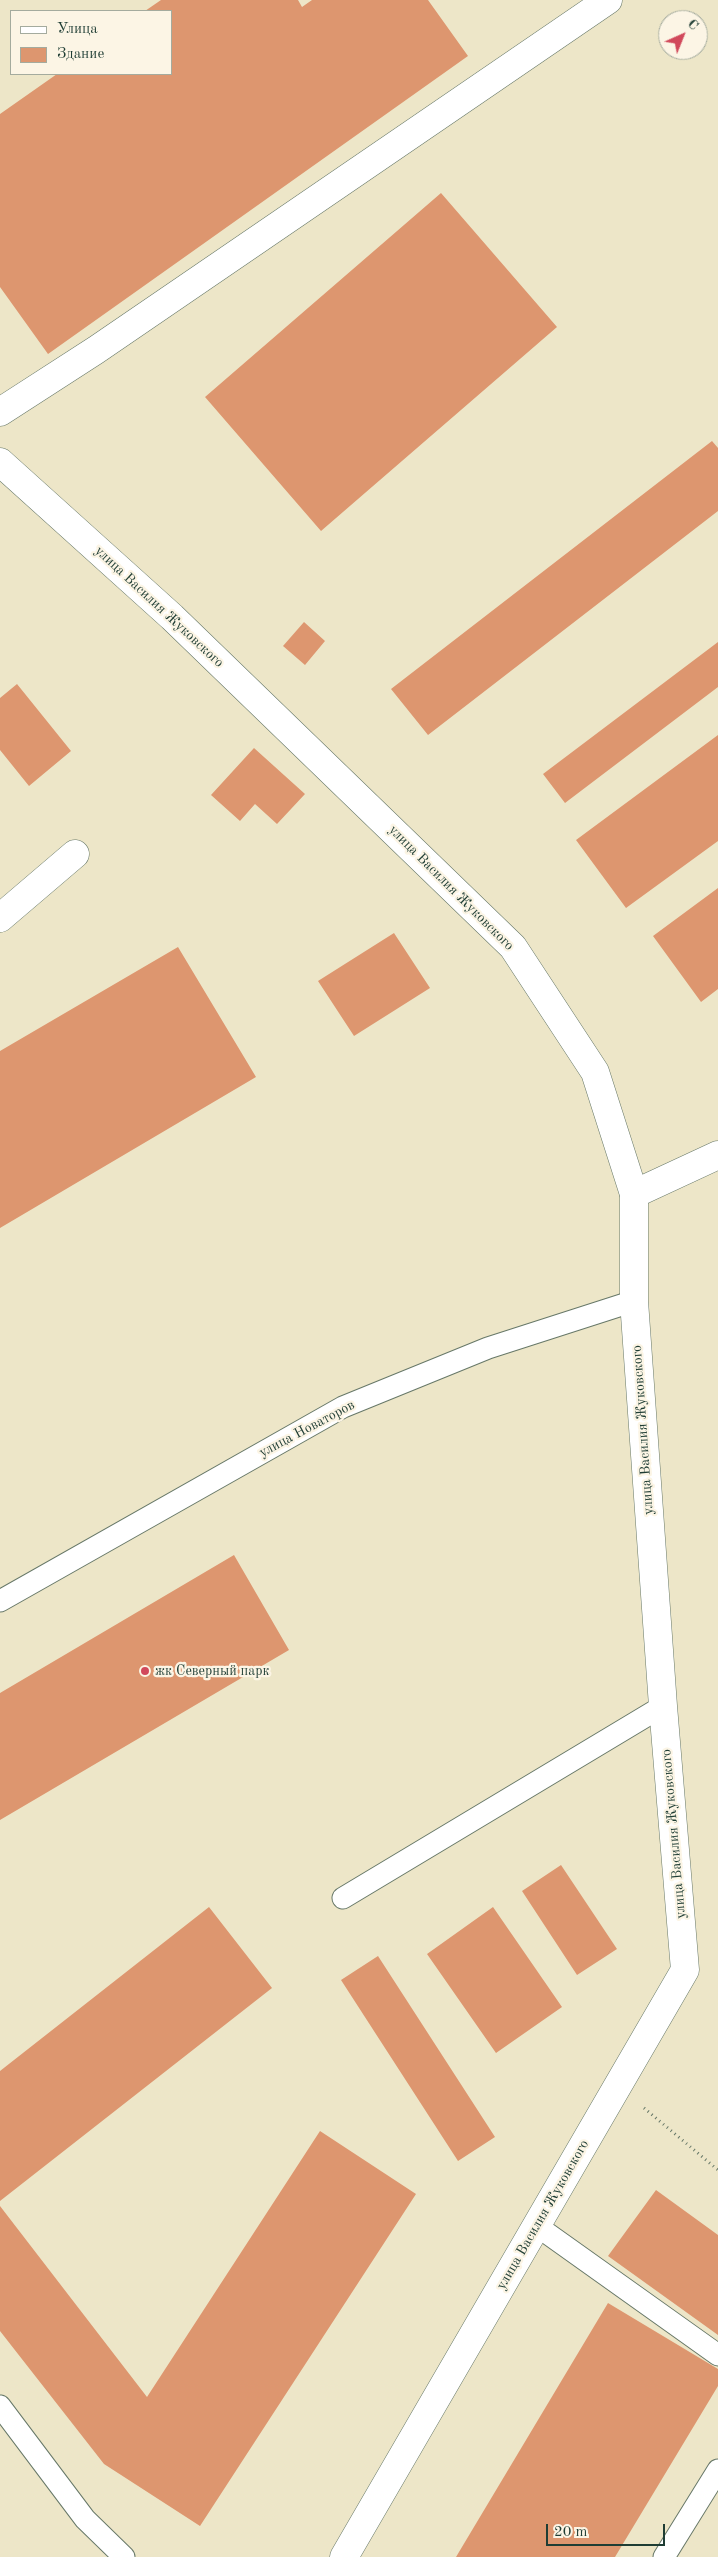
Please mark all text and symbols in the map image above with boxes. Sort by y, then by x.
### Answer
legend [10,10,172,75]
north arrow [658,10,708,60]
text: С [685,17,701,33]
text: Улица [57,22,98,37]
text: Здание [57,47,104,62]
street label: улица Василия Жуковского [91,543,227,671]
street label: улица Василия Жуковского [385,822,517,954]
street label: улица Василия Жуковского [629,1344,657,1516]
street label: улица Новаторов [256,1397,358,1461]
place label: жк Северный парк [155,1663,269,1679]
marker: жк Северный парк [139,1665,151,1677]
street label: улица Василия Жуковского [658,1748,690,1920]
street label: улица Василия Жуковского [493,2137,593,2293]
scale bar [548,2514,667,2546]
text: 20 m [554,2525,588,2540]

